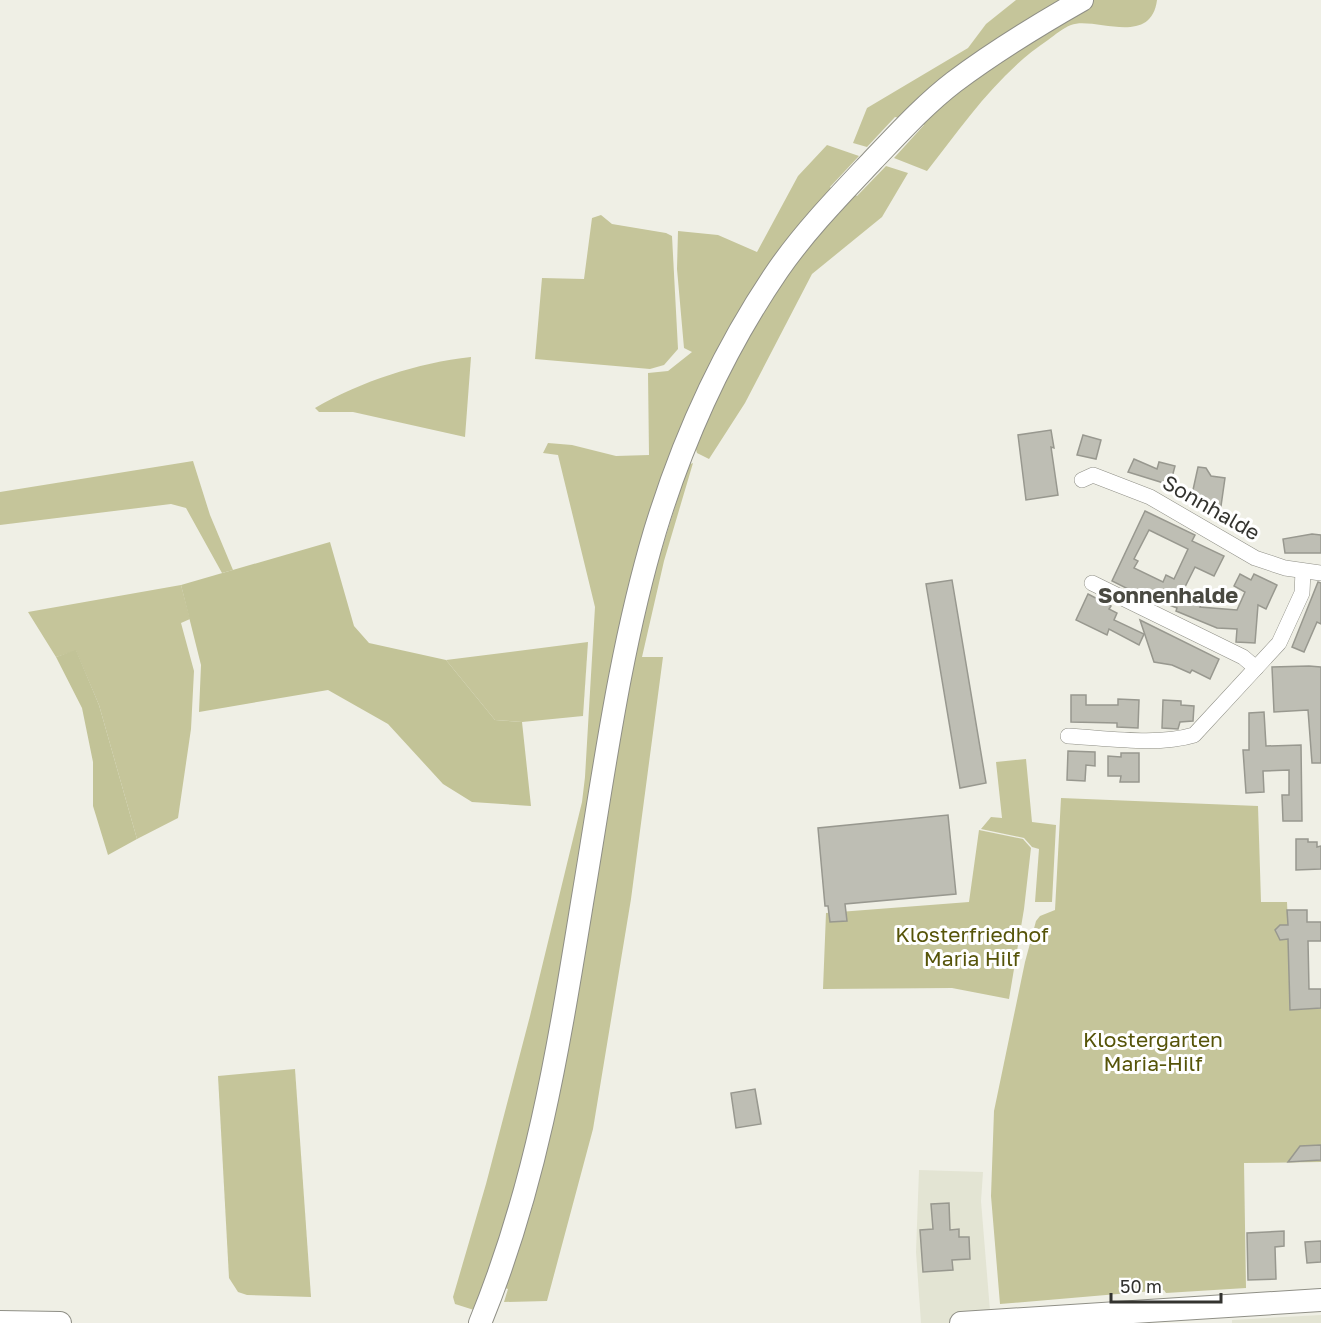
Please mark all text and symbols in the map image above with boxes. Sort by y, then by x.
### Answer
street label: Sonnhalde [1158,469,1265,545]
district label: Sonnenhalde [1098,581,1238,608]
park label: Klosterfriedhof Maria Hilf [895,921,1049,971]
park label: Klostergarten Maria-Hilf [1083,1026,1223,1076]
scale bar [1111,1266,1220,1304]
text: 50 m [1120,1275,1162,1297]

